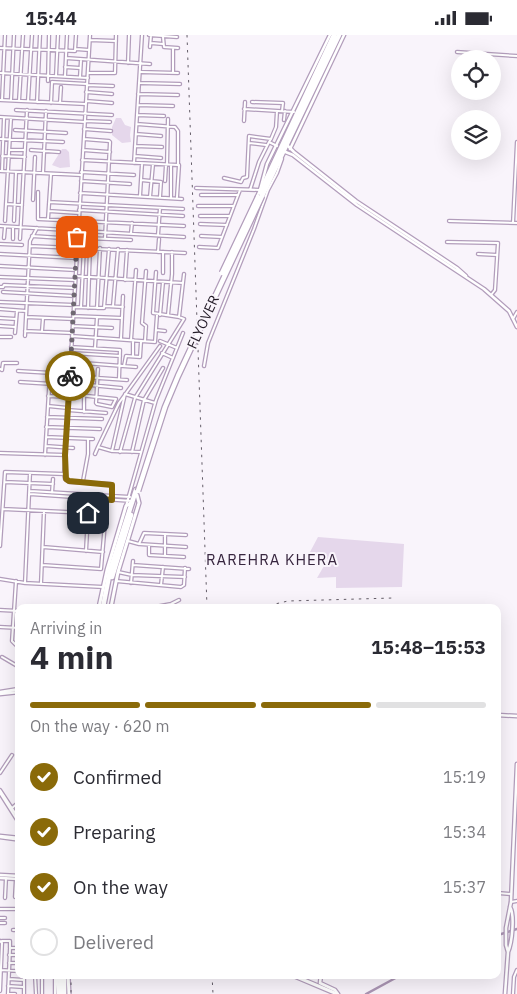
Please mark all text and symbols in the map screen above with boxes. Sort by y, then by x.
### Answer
text: 15:44 [25,6,77,30]
map controls [451,50,501,160]
button: locate [451,50,501,100]
button: layers [451,110,501,160]
pin [56,216,98,258]
icon: bag [63,223,91,251]
street label: FLYOVER [183,292,223,352]
courier [45,351,95,401]
icon: bike [56,362,84,390]
pin [67,492,109,534]
icon: home [74,499,102,527]
district label: RAREHRA KHERA [206,550,338,569]
text: Arriving in [30,618,102,638]
text: 15:48–15:53 [371,635,486,659]
text: 4 min [30,636,114,678]
text: On the way · 620 m [30,716,169,736]
icon: check [30,763,58,791]
text: Confirmed [73,765,162,789]
text: 15:19 [443,767,486,787]
icon: check [30,818,58,846]
text: Preparing [73,820,155,844]
text: 15:34 [443,822,486,842]
icon: check [30,873,58,901]
text: On the way [73,875,168,899]
text: 15:37 [443,877,486,897]
text: Delivered [73,930,154,954]

